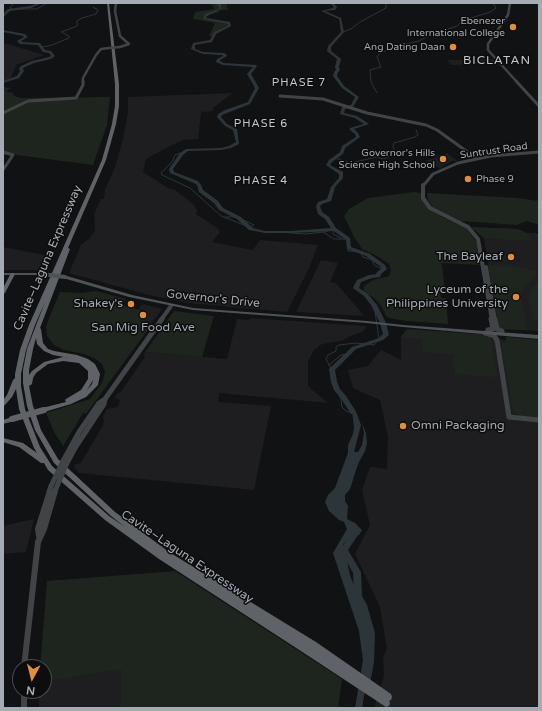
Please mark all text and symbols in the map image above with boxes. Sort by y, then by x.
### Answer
place label: Ebenezer International College [407,15,505,38]
marker: Ebenezer International College [508,22,518,32]
place label: Ang Dating Daan [364,41,445,53]
marker: Ang Dating Daan [448,42,458,52]
district label: BICLATAN [463,54,531,68]
district label: PHASE 7 [272,76,326,90]
district label: PHASE 6 [234,117,288,131]
street label: Suntrust Road [459,140,529,162]
place label: Governor's Hills Science High School [339,147,435,170]
marker: Governor's Hills Science High School [438,154,448,164]
place label: Phase 9 [476,173,514,185]
district label: PHASE 4 [234,174,288,188]
marker: Phase 9 [463,174,473,184]
street label: Cavite–Laguna Expressway [11,183,85,333]
place label: The Bayleaf [436,250,503,264]
marker: The Bayleaf [506,252,516,262]
place label: Lyceum of the Philippines University [386,283,508,311]
street label: Governor's Drive [165,287,261,311]
marker: Lyceum of the Philippines University [511,292,521,302]
place label: Shakey's [74,297,123,311]
marker: Shakey's [126,299,136,309]
marker: San Mig Food Ave [138,310,148,320]
place label: San Mig Food Ave [91,321,195,335]
place label: Omni Packaging [411,419,505,433]
marker: Omni Packaging [398,421,408,431]
street label: Cavite–Laguna Expressway [118,507,256,607]
north arrow [12,659,52,699]
text: N [25,683,36,697]

